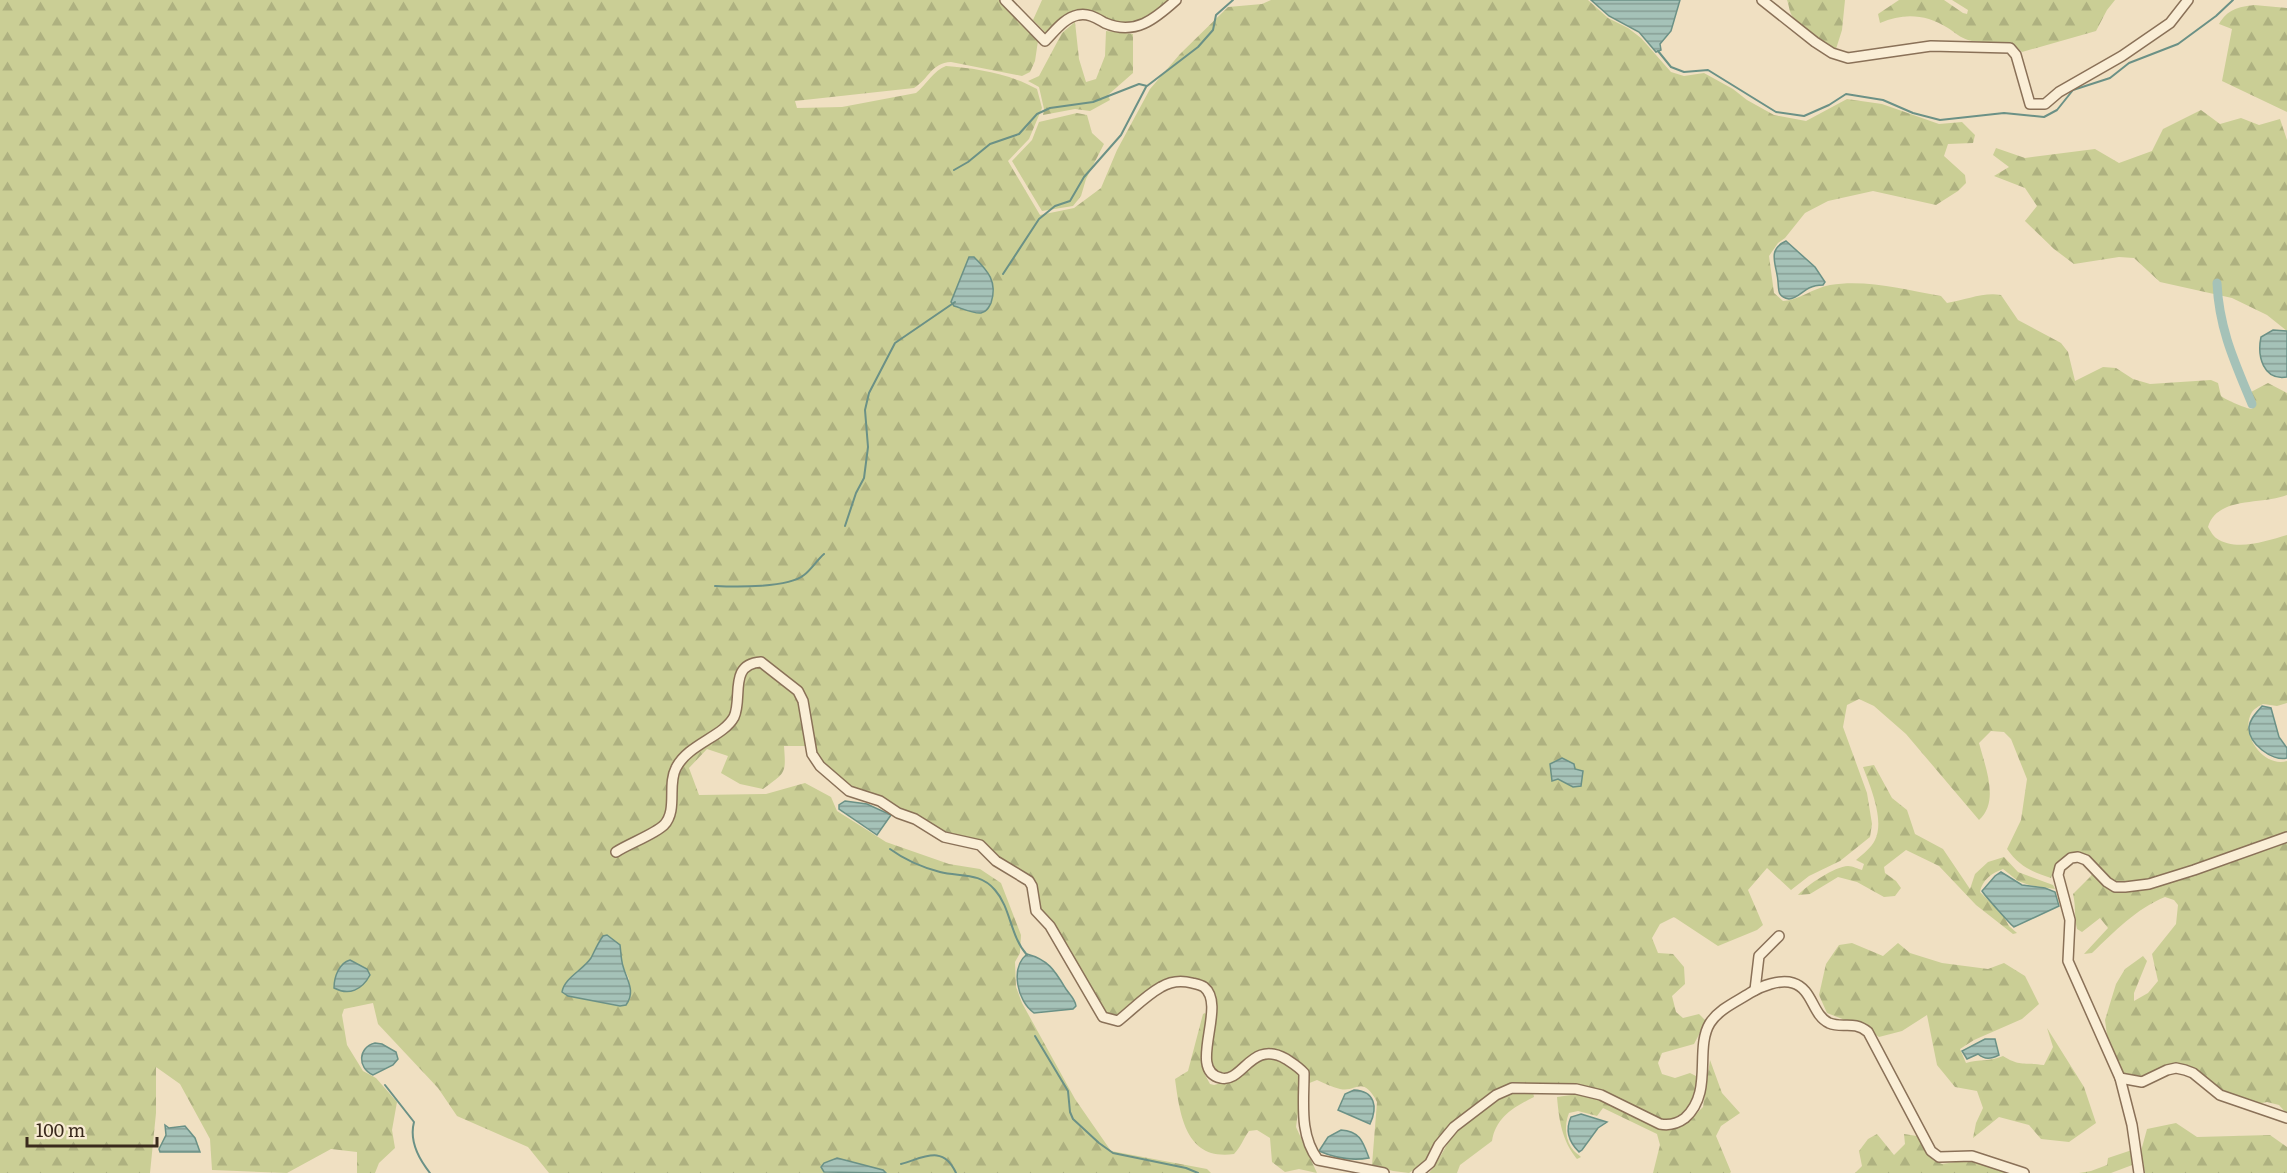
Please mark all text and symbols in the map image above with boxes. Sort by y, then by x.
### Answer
scale bar [27,1110,158,1148]
text: 100 m [36,1116,85,1143]

